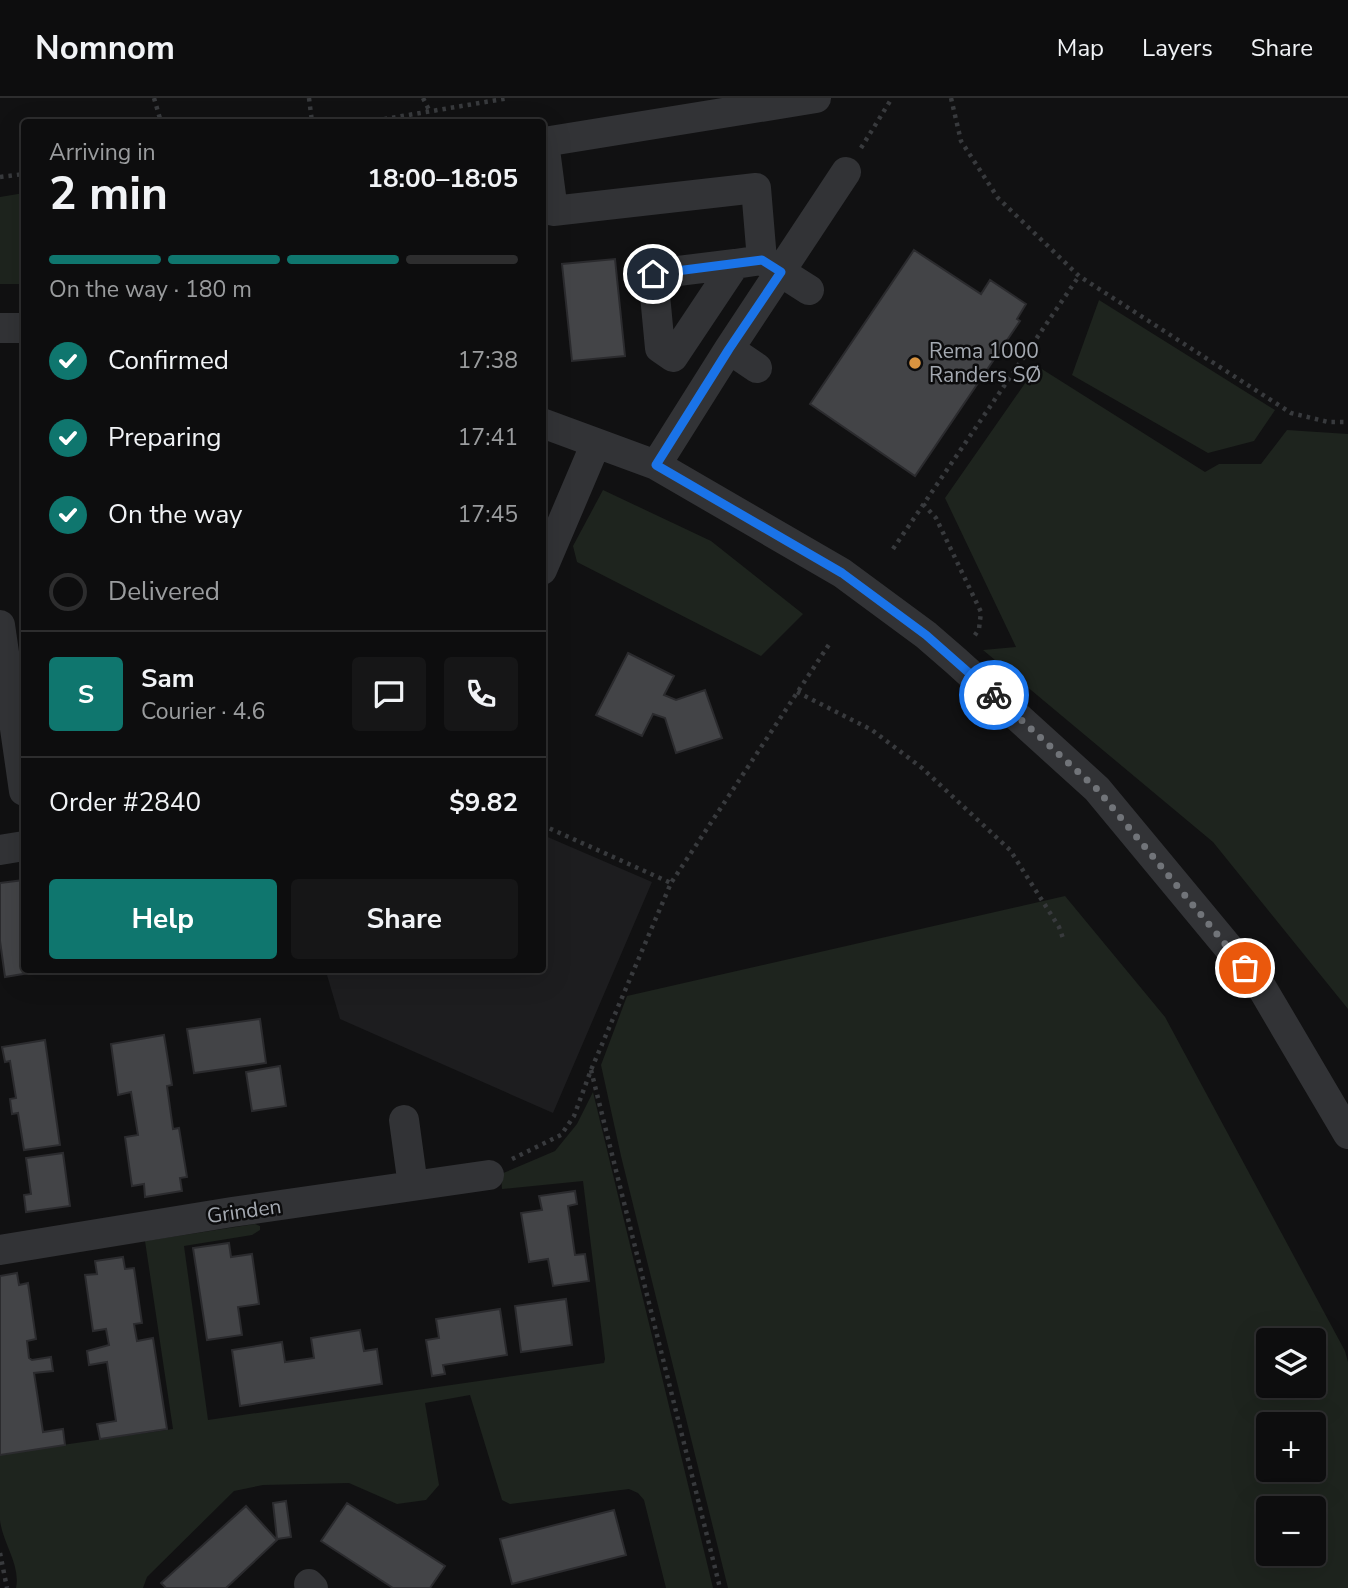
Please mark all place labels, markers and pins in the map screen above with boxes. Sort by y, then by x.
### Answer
pin [623,244,683,304]
place label: Rema 1000 Randers SØ [929,337,1041,389]
marker: Rema 1000 Randers SØ [907,355,923,371]
pin [1215,938,1275,998]

